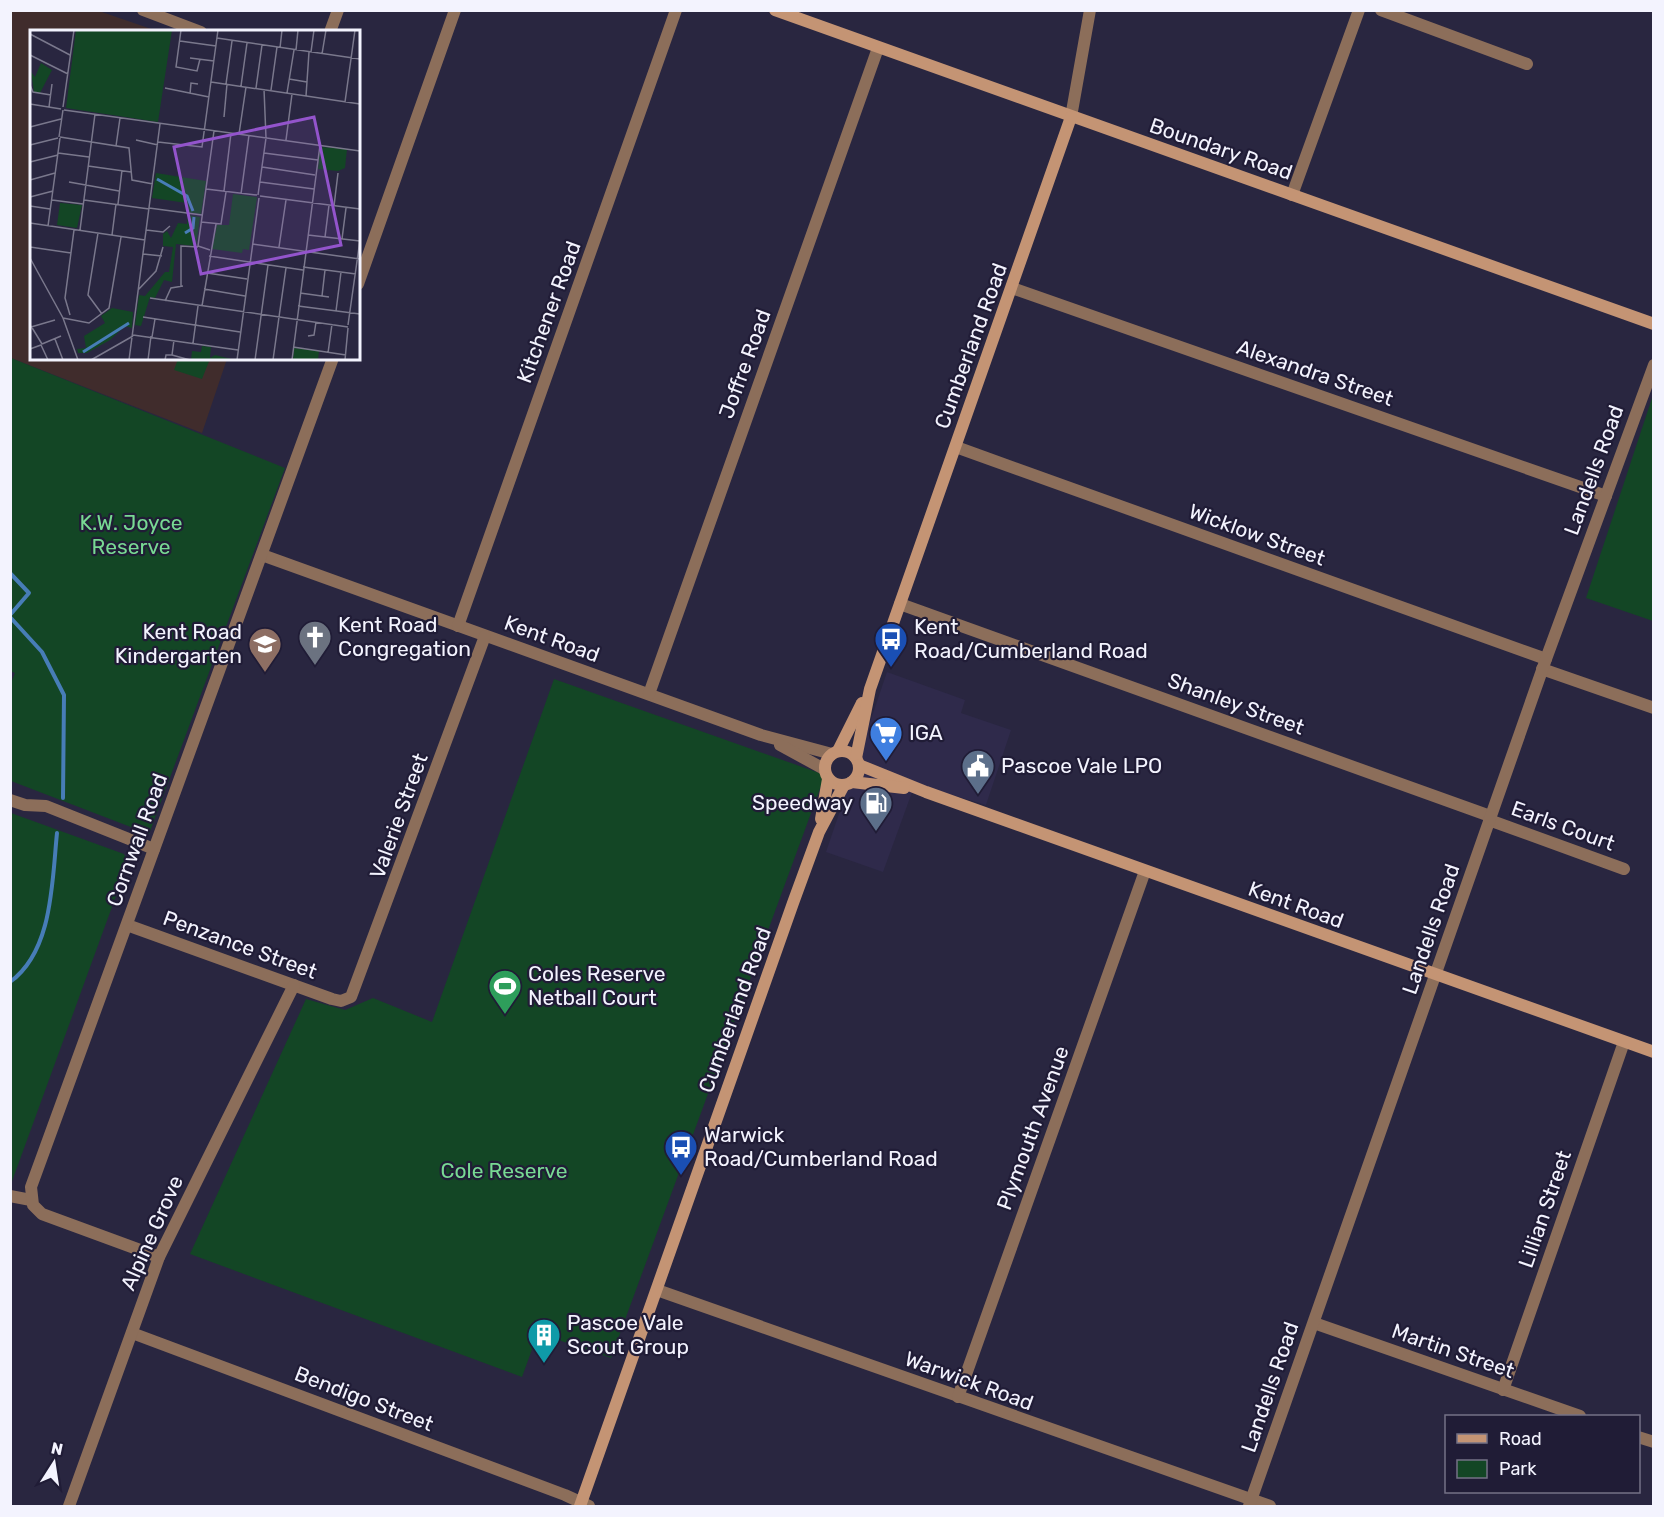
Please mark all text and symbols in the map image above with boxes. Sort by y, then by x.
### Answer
inset map [30,30,360,360]
street label: Boundary Road [1146,112,1296,185]
street label: Kitchener Road [511,238,586,386]
street label: Cumberland Road [929,260,1012,432]
street label: Joffre Road [713,306,776,422]
street label: Alexandra Street [1234,334,1397,411]
street label: Landells Road [1558,402,1629,538]
street label: Wicklow Street [1186,498,1329,571]
park label: K.W. Joyce Reserve [79,510,183,559]
street label: Kent Road [501,610,603,667]
place label: Kent Road Congregation [338,612,471,661]
place label: Kent Road/Cumberland Road [914,614,1148,663]
place label: Kent Road Kindergarten [115,619,242,668]
church icon: Kent Road Congregation [297,619,333,666]
bus stop icon: Kent Road/Cumberland Road [873,621,909,668]
school or university icon: Kent Road Kindergarten [247,626,283,673]
street label: Shanley Street [1164,667,1308,740]
supermarket icon: IGA [868,715,904,762]
place label: IGA [909,720,943,745]
public building icon: Pascoe Vale LPO [960,748,996,795]
street label: Valerie Street [364,750,433,882]
place label: Pascoe Vale LPO [1001,753,1162,778]
street label: Cornwall Road [101,770,172,910]
fuel station icon: Speedway [858,785,894,832]
place label: Speedway [752,790,853,815]
street label: Earls Court [1508,795,1618,856]
street label: Landells Road [1397,860,1465,997]
street label: Kent Road [1245,876,1347,933]
street label: Penzance Street [160,905,321,984]
street label: Cumberland Road [693,924,776,1096]
place label: Coles Reserve Netball Court [528,961,666,1010]
sports icon: Coles Reserve Netball Court [487,968,523,1015]
street label: Plymouth Avenue [991,1042,1074,1213]
place label: Warwick Road/Cumberland Road [704,1122,938,1171]
bus stop icon: Warwick Road/Cumberland Road [663,1129,699,1176]
street label: Lillian Street [1513,1147,1576,1271]
park label: Cole Reserve [441,1158,567,1183]
street label: Alpine Grove [115,1171,188,1294]
place label: Pascoe Vale Scout Group [567,1310,689,1359]
building icon: Pascoe Vale Scout Group [526,1317,562,1364]
street label: Landells Road [1236,1318,1304,1455]
street label: Martin Street [1389,1318,1518,1383]
street label: Warwick Road [901,1346,1037,1415]
street label: Bendigo Street [291,1361,437,1436]
legend [1445,1415,1640,1493]
text: Road [1499,1428,1542,1450]
north arrow [24,1433,84,1493]
text: N [49,1438,65,1459]
text: Park [1499,1458,1537,1480]

